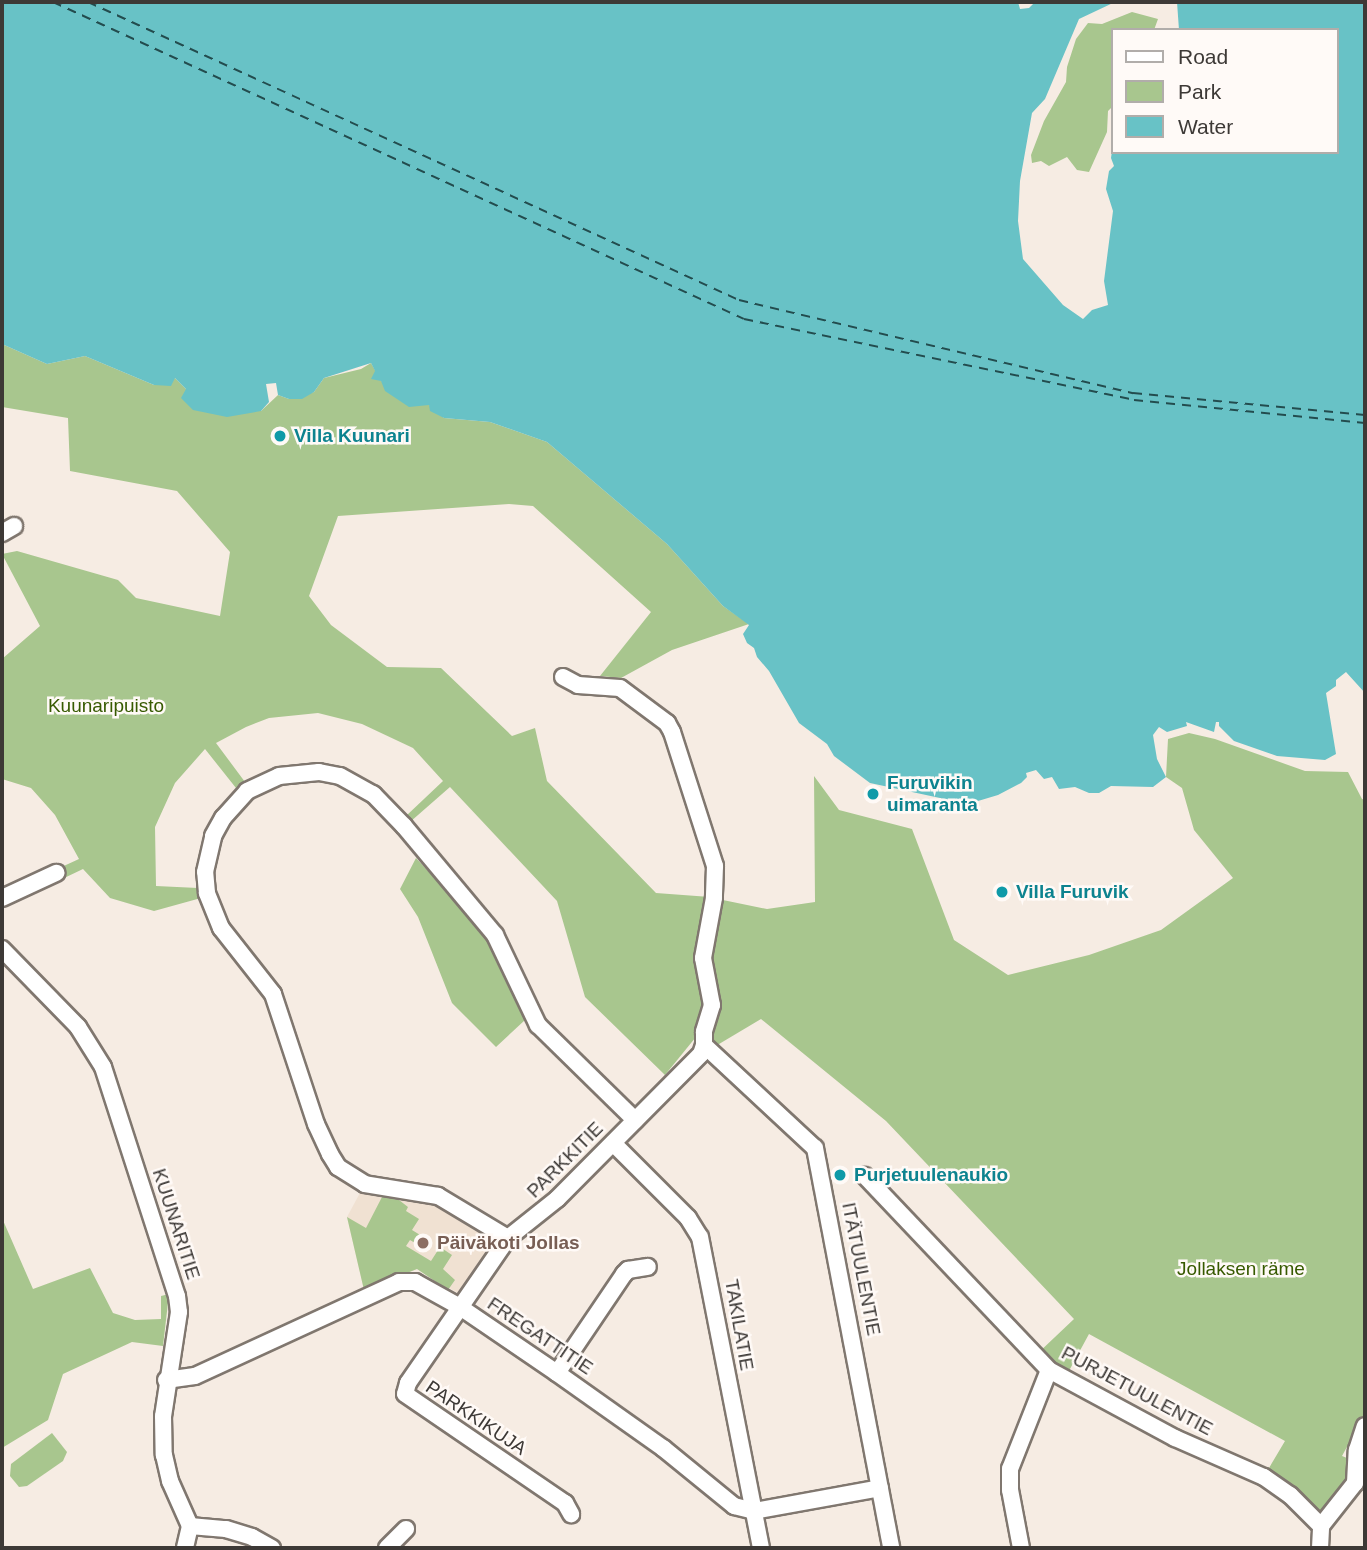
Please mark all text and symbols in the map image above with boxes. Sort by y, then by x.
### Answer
legend [1112,28,1339,154]
text: Road [1178,45,1228,68]
text: Park [1178,80,1221,103]
text: Water [1178,115,1233,138]
place label: Villa Kuunari [294,425,410,447]
marker: Villa Kuunari [272,428,288,444]
park label: Kuunaripuisto [48,695,164,717]
place label: Furuvikin uimaranta [887,772,978,816]
marker: Furuvikin uimaranta [865,786,881,802]
place label: Villa Furuvik [1016,881,1129,903]
marker: Villa Furuvik [994,884,1010,900]
street label: PARKKITIE [522,1117,608,1203]
place label: Purjetuulenaukio [854,1164,1008,1186]
street label: KUUNARITIE [147,1166,205,1282]
marker: Purjetuulenaukio [832,1167,848,1183]
street label: ITÄTUULENTIE [837,1201,885,1337]
place label: Päiväkoti Jollas [437,1232,580,1254]
marker: Päiväkoti Jollas [415,1235,431,1251]
park label: Jollaksen räme [1177,1258,1305,1280]
street label: TAKILATIE [720,1278,758,1372]
street label: FREGATTITIE [483,1292,597,1380]
street label: PURJETUULENTIE [1058,1342,1216,1440]
street label: PARKKIKUJA [421,1376,531,1460]

